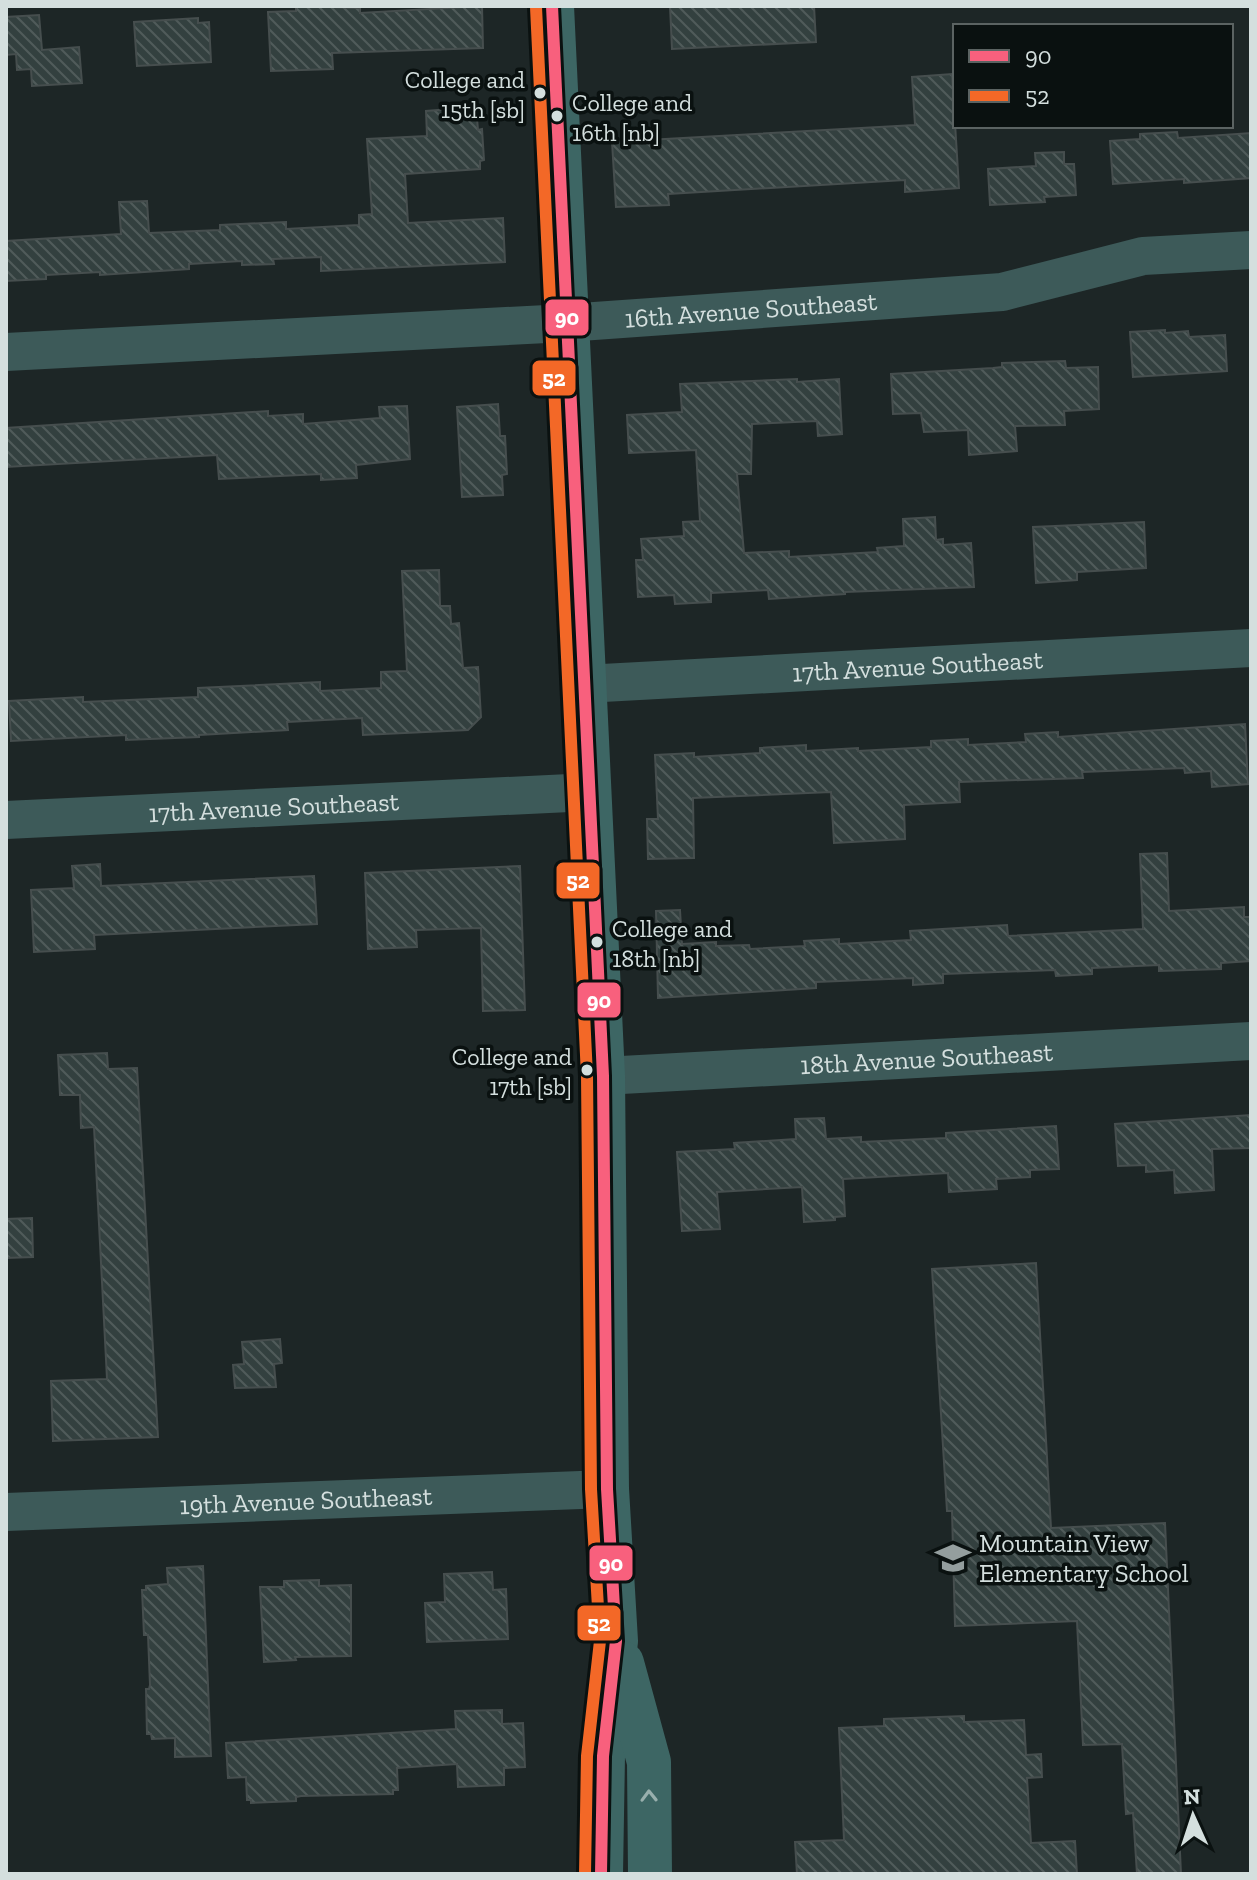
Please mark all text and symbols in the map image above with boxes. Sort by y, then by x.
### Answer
legend [953,24,1233,128]
text: 90 [1025,41,1052,70]
place label: College and 15th [sb] [405,65,525,124]
text: 52 [1025,81,1050,110]
marker: College and 15th [sb] [532,85,548,101]
place label: College and 16th [nb] [572,88,692,147]
marker: College and 16th [nb] [549,108,565,124]
street label: 16th Avenue Southeast [623,285,878,335]
line badge: 90 [544,298,590,337]
text: 90 [555,304,579,331]
line badge: 52 [531,359,577,397]
text: 52 [542,365,566,392]
street label: 17th Avenue Southeast [791,643,1044,689]
street label: 17th Avenue Southeast [148,785,400,829]
line badge: 52 [555,861,601,900]
text: 52 [566,867,590,894]
place label: College and 18th [nb] [612,914,732,973]
marker: College and 18th [nb] [589,934,605,950]
line badge: 90 [576,981,622,1019]
text: 90 [587,987,611,1014]
street label: 18th Avenue Southeast [799,1036,1054,1081]
place label: College and 17th [sb] [452,1042,572,1101]
marker: College and 17th [sb] [579,1062,595,1078]
street label: 19th Avenue Southeast [179,1480,433,1521]
place label: Mountain View Elementary School [979,1527,1189,1589]
school or university icon: Mountain View Elementary School [934,1539,972,1577]
line badge: 90 [588,1544,634,1582]
text: 90 [599,1550,623,1577]
line badge: 52 [576,1604,622,1642]
text: 52 [587,1610,611,1637]
north arrow [1153,1776,1233,1856]
text: N [1183,1783,1201,1810]
one-way arrow [641,1789,658,1802]

